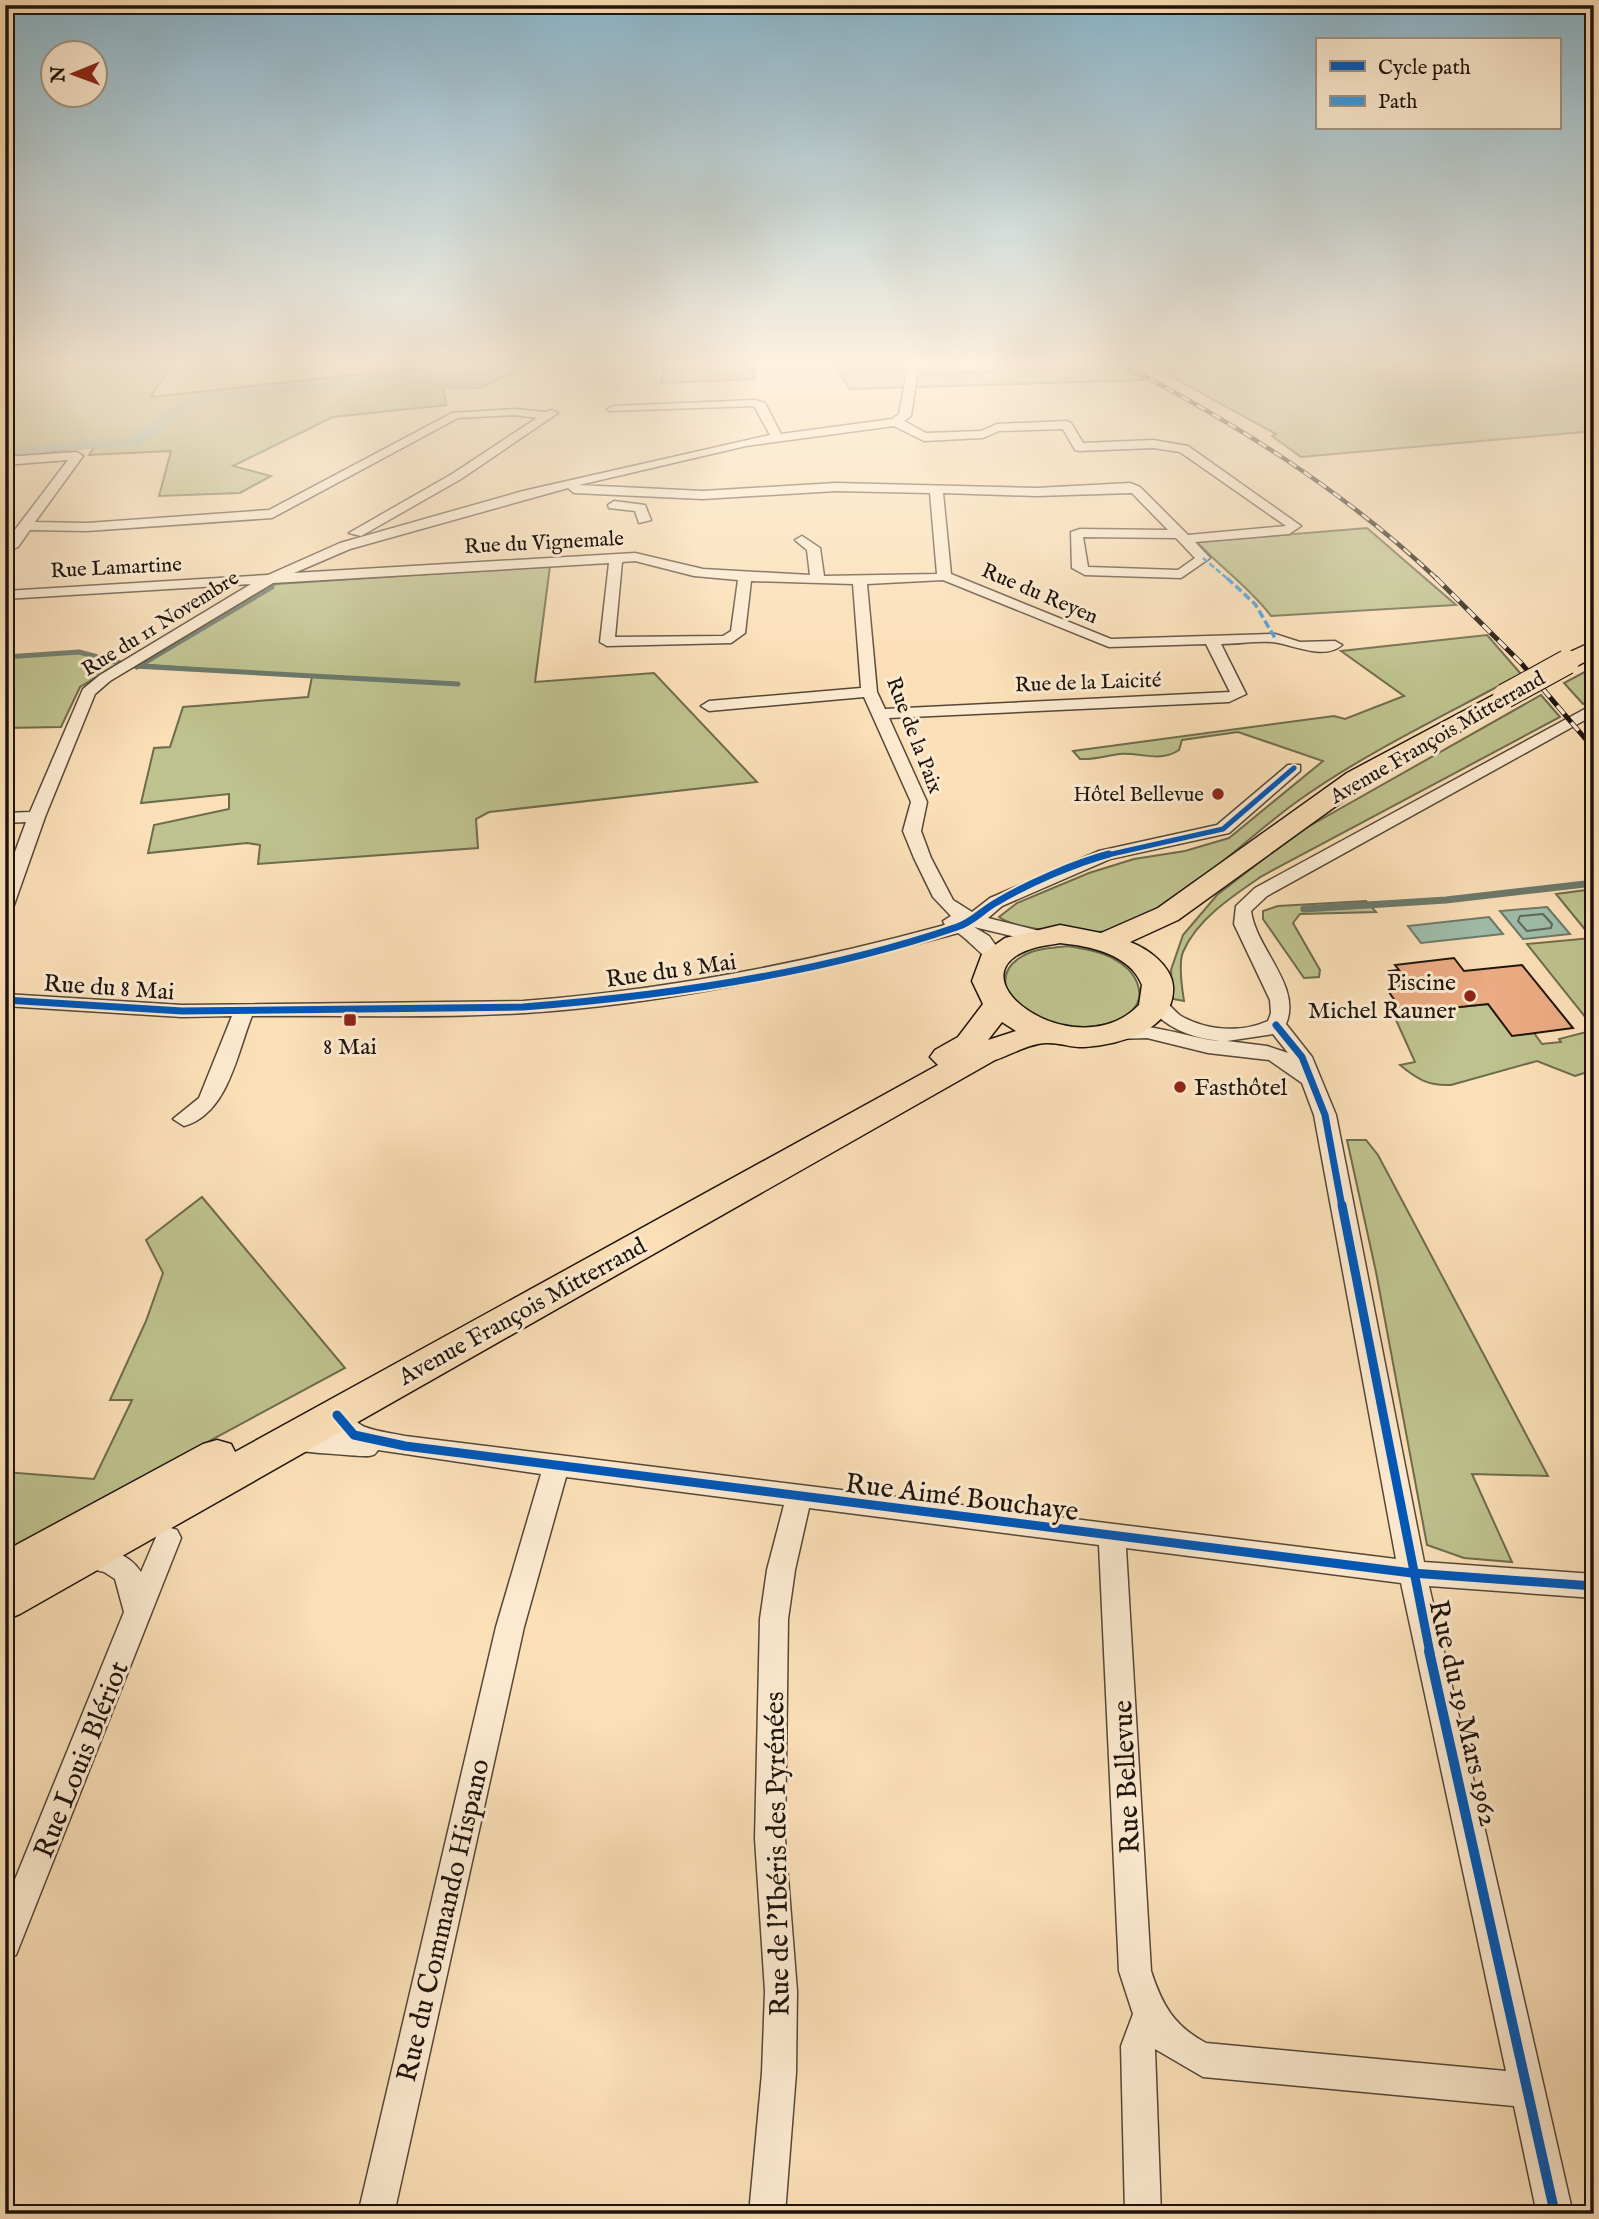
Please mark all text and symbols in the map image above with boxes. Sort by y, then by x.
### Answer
north arrow [38,38,108,108]
legend [1316,38,1560,130]
text: Cycle path [1378,55,1471,82]
text: N [47,65,71,84]
text: Path [1378,89,1417,116]
street label: Rue du Vignemale [464,526,625,561]
street label: Rue Lamartine [50,552,183,585]
street label: Rue du Reyen [977,558,1102,631]
street label: Rue du 11 Novembre [77,565,245,683]
street label: Avenue François Mitterrand [1325,665,1551,811]
street label: Rue de la Laicité [1014,667,1162,700]
street label: Rue de la Paix [879,673,948,798]
place label: Hôtel Bellevue [1073,782,1204,809]
marker: Hôtel Bellevue [1210,786,1226,802]
street label: Rue du 8 Mai [604,947,738,996]
street label: Rue du 8 Mai [42,968,175,1009]
place label: Piscine Michel Rauner [1308,968,1456,1027]
marker: Piscine Michel Rauner [1462,988,1478,1004]
marker: 8 Mai [342,1012,358,1028]
place label: 8 Mai [323,1032,377,1063]
place label: Fasthôtel [1194,1073,1288,1104]
marker: Fasthôtel [1172,1079,1188,1095]
street label: Avenue François Mitterrand [392,1231,652,1394]
street label: Rue Aimé Bouchaye [843,1467,1080,1530]
street label: Rue du 19 Mars 1962 [1420,1597,1506,1830]
street label: Rue Louis Blériot [27,1656,138,1863]
street label: Rue de l'Ibéris des Pyrénées [758,1691,799,2017]
street label: Rue Bellevue [1106,1699,1149,1855]
street label: Rue du Commando Hispano [390,1756,499,2085]

